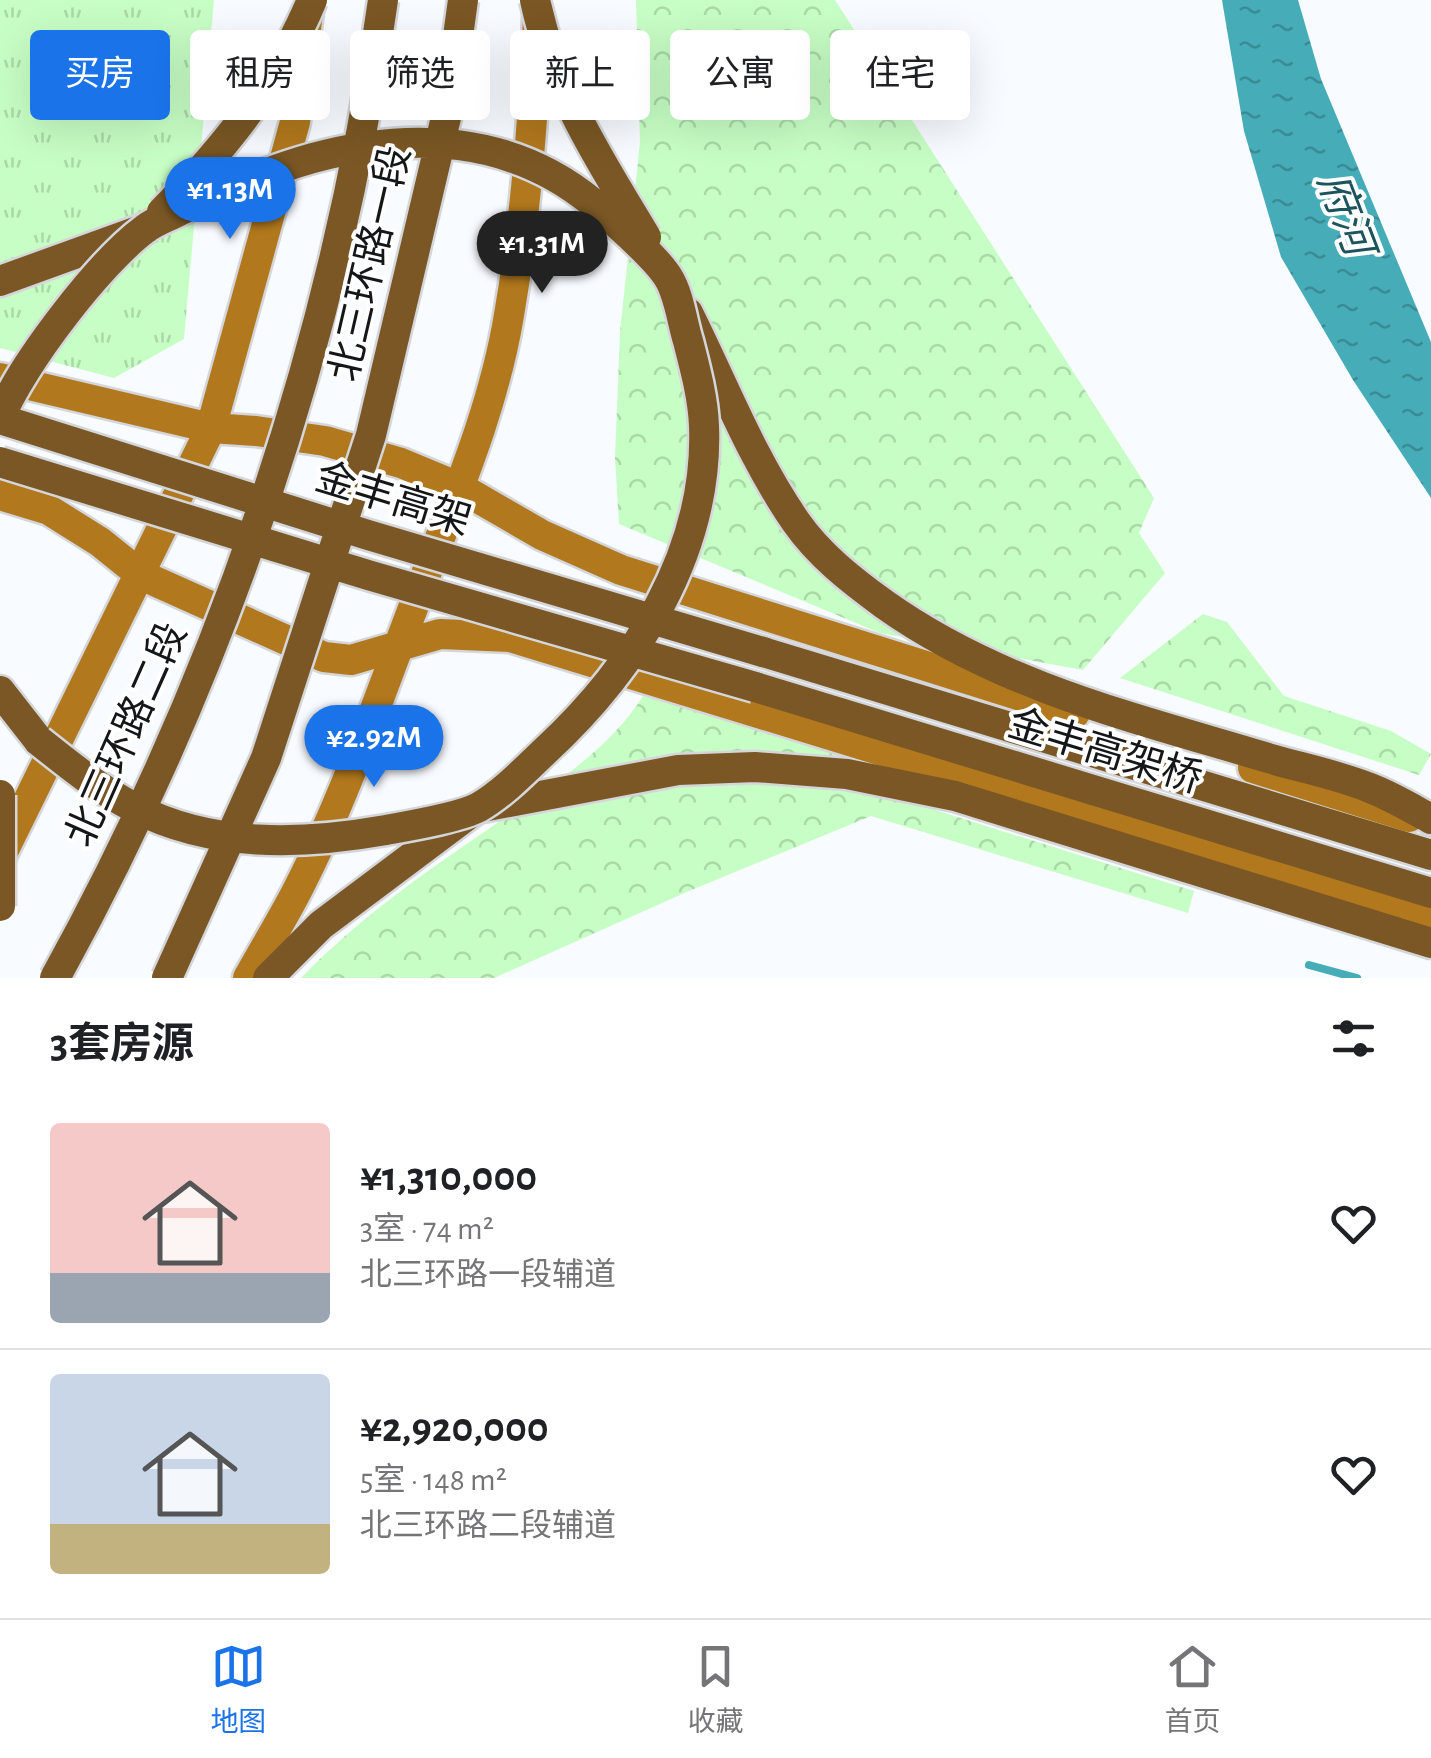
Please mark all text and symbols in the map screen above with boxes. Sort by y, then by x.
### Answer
chip: 买房 [30,30,170,120]
chip: 租房 [190,30,330,120]
chip: 筛选 [350,30,490,120]
chip: 新上 [510,30,650,120]
chip: 公寓 [670,30,810,120]
chip: 住宅 [830,30,970,120]
street label: 北三环路一段 [323,142,417,385]
pin: ¥1.13M [149,157,311,242]
water label: 府河 [1310,167,1384,267]
text: ¥1.13M [187,173,273,205]
pin: ¥1.31M [461,211,623,296]
text: ¥1.31M [499,227,585,259]
street label: 金丰高架 [311,455,476,543]
street label: 北三环路二段 [58,616,194,853]
street label: 金丰高架桥 [1004,701,1207,800]
pin: ¥2.92M [293,705,455,790]
text: ¥2.92M [326,721,422,753]
icon: filters [1326,1011,1381,1066]
text: 3套房源 [50,1023,194,1065]
text: ¥1,310,000 [360,1156,537,1198]
icon: home [130,1163,250,1283]
icon: heart [1326,1196,1381,1251]
text: 3室 · 74 m² [360,1213,494,1245]
text: 北三环路一段辅道 [360,1259,616,1291]
text: ¥2,920,000 [360,1407,549,1449]
icon: home [130,1414,250,1534]
icon: heart [1326,1447,1381,1502]
text: 5室 · 148 m² [360,1464,507,1496]
text: 北三环路二段辅道 [360,1510,616,1542]
tab: 地图 [210,1639,267,1740]
tab: 收藏 [687,1639,744,1740]
tab: 首页 [1164,1639,1221,1740]

